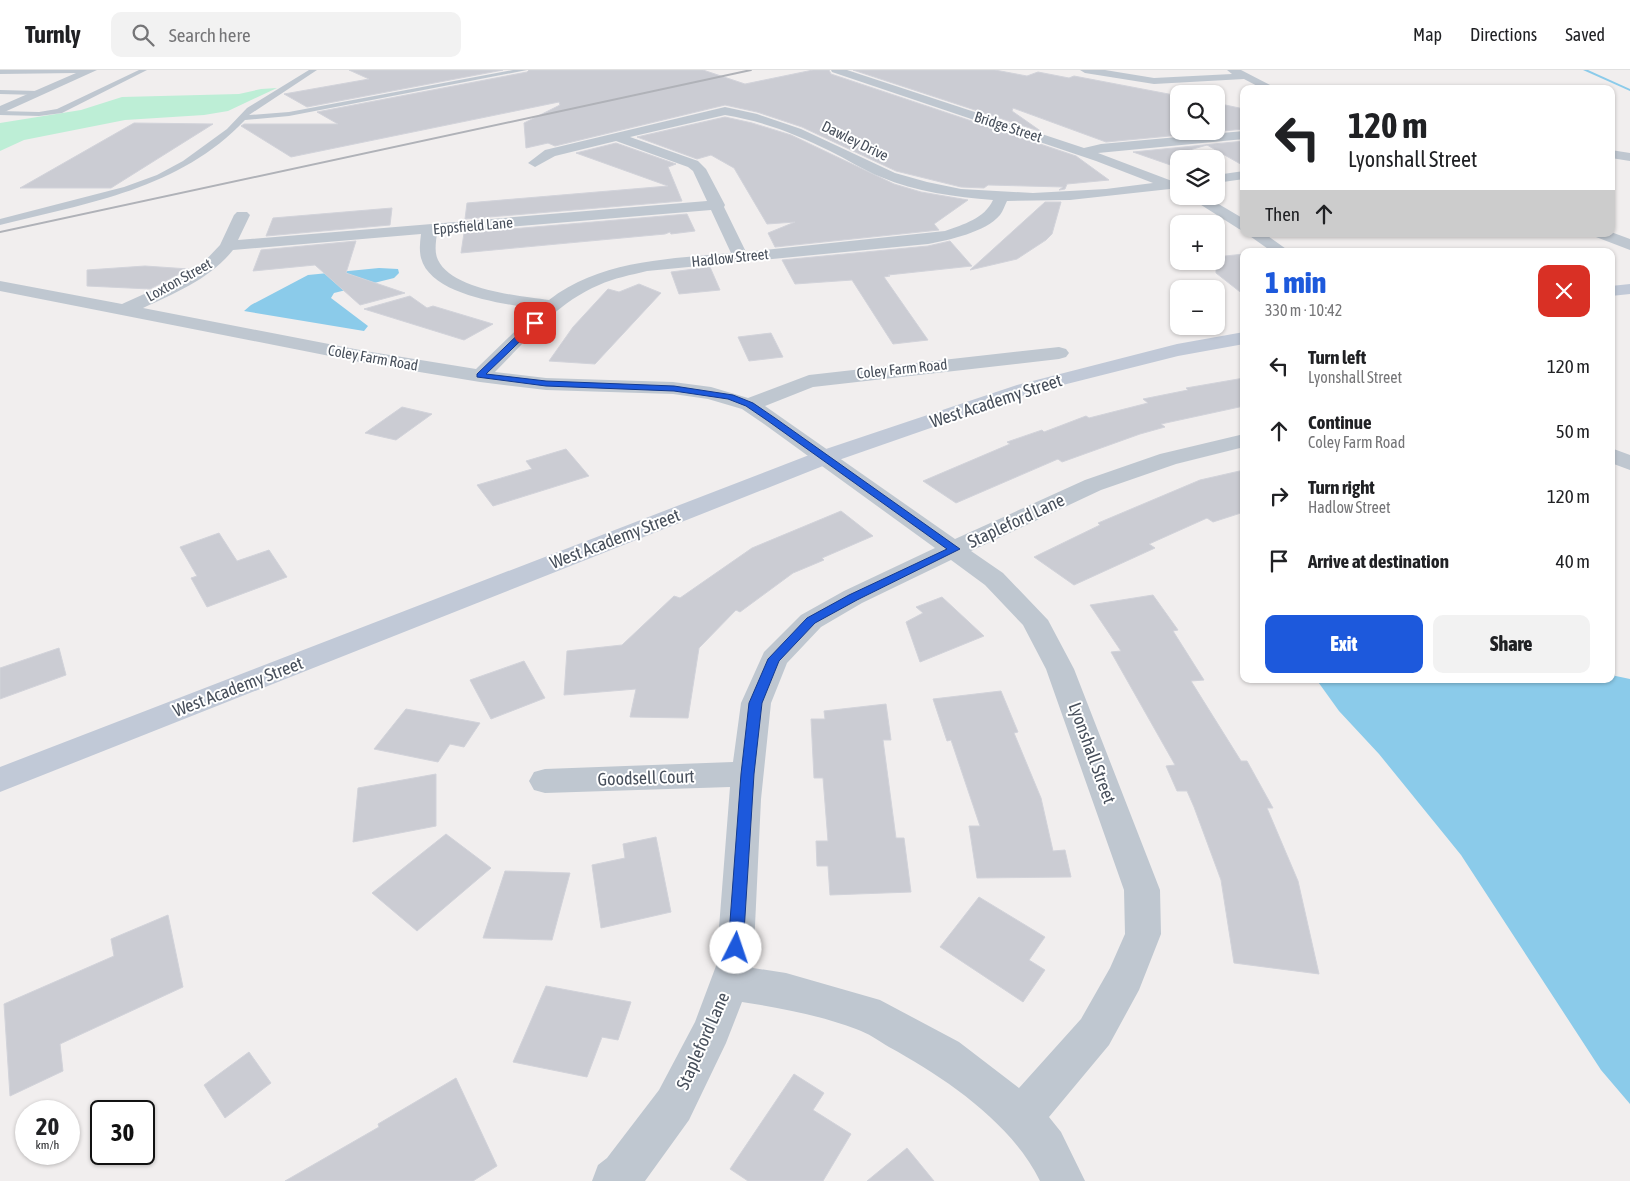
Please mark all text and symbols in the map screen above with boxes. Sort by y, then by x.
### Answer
search box [111,12,461,57]
text: Turnly [25,21,81,48]
icon: search [129,21,157,49]
text: Search here [169,24,251,46]
text: Map [1413,24,1442,45]
text: Directions [1470,24,1537,45]
text: Saved [1565,24,1605,45]
map controls [1170,85,1225,335]
button: search [1170,85,1225,140]
icon: left [1265,105,1330,170]
text: 120 m [1348,105,1427,145]
street label: Bridge Street [972,108,1044,145]
street label: Dawley Drive [819,117,892,164]
text: Lyonshall Street [1348,146,1477,172]
button: layers [1170,150,1225,205]
icon: ahead [1310,200,1338,228]
text: Then [1265,203,1300,225]
street label: Eppsfield Lane [432,214,514,237]
button: + [1170,215,1225,270]
street label: Hadlow Street [691,245,769,270]
street label: Loxton Street [143,255,214,305]
text: 1 min [1265,265,1326,299]
button: close [1538,265,1590,317]
button: − [1170,280,1225,335]
text: 330 m · 10:42 [1265,301,1342,319]
pin [514,302,556,344]
icon: arrive [521,309,549,337]
street label: Coley Farm Road [327,341,419,374]
text: Turn left [1308,346,1366,368]
icon: left [1265,352,1293,380]
street label: Coley Farm Road [856,355,948,382]
text: 120 m [1547,355,1590,377]
text: Lyonshall Street [1308,368,1402,386]
street label: West Academy Street [927,369,1065,432]
text: Continue [1308,411,1372,433]
icon: ahead [1265,417,1293,445]
text: 50 m [1556,420,1590,442]
text: Coley Farm Road [1308,433,1405,451]
text: Turn right [1308,476,1375,498]
icon: right [1265,482,1293,510]
text: 120 m [1547,485,1590,507]
street label: Stapleford Lane [964,489,1068,552]
text: Hadlow Street [1308,498,1391,516]
street label: West Academy Street [547,504,683,573]
icon: arrive [1265,547,1293,575]
text: Arrive at destination [1308,550,1449,572]
text: 40 m [1556,550,1590,572]
button: Exit [1265,615,1423,673]
button: Share [1433,615,1590,673]
street label: West Academy Street [170,652,306,721]
street label: Lyonshall Street [1065,700,1120,806]
street label: Goodsell Court [597,765,695,790]
position arrow [709,921,761,973]
street label: Stapleford Lane [672,989,733,1093]
speed limit sign: 30 [90,1100,155,1165]
text: 20 [36,1112,59,1140]
text: km/h [36,1138,59,1152]

